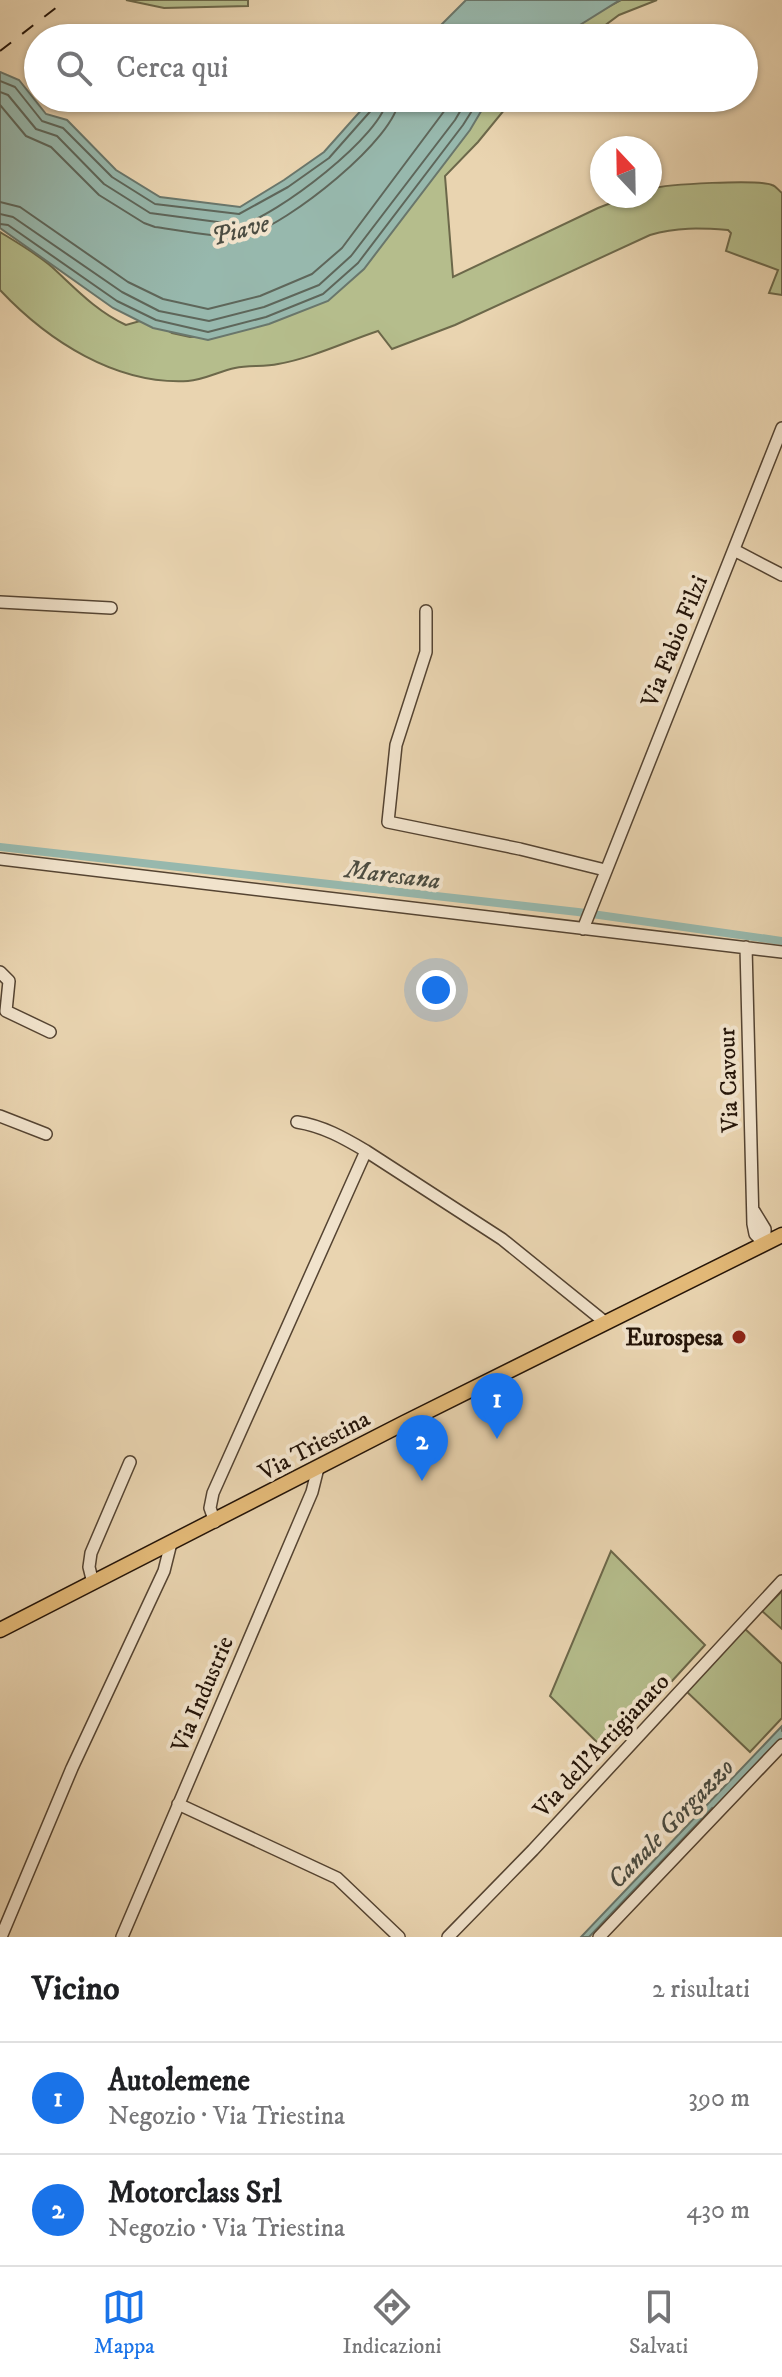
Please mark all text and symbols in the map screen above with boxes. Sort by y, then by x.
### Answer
search box [24,24,758,112]
icon: search [52,46,96,90]
text: Cerca qui [116,50,229,87]
north arrow [590,136,662,208]
water label: Piave [208,207,274,254]
street label: Via Fabio Filzi [634,571,715,713]
water label: Maresana [341,853,442,898]
your location [416,970,456,1010]
street label: Via Cavour [712,1027,746,1134]
place label: Eurospesa [626,1323,724,1353]
marker: Eurospesa [730,1328,748,1346]
pin: 1 [471,1373,523,1439]
street label: Via Triestina [253,1404,376,1488]
pin: 2 [396,1415,448,1481]
street label: Via Industrie [165,1632,241,1758]
street label: Via dell'Artigianato [526,1667,676,1825]
water label: Canale Gorgazzo [600,1752,742,1896]
text: Vicino [32,1968,120,2010]
text: 2 risultati [652,1973,750,2006]
text: Autolemene [108,2063,250,2100]
text: 1 [53,2082,63,2115]
text: 390 m [688,2082,750,2115]
text: Negozio · Via Triestina [108,2100,345,2133]
text: Motorclass Srl [108,2175,282,2212]
text: 2 [52,2194,64,2227]
text: 430 m [686,2194,750,2227]
text: Negozio · Via Triestina [108,2212,345,2245]
tab: Mappa [94,2285,155,2360]
tab: Indicazioni [342,2285,441,2360]
tab: Salvati [629,2285,688,2360]

